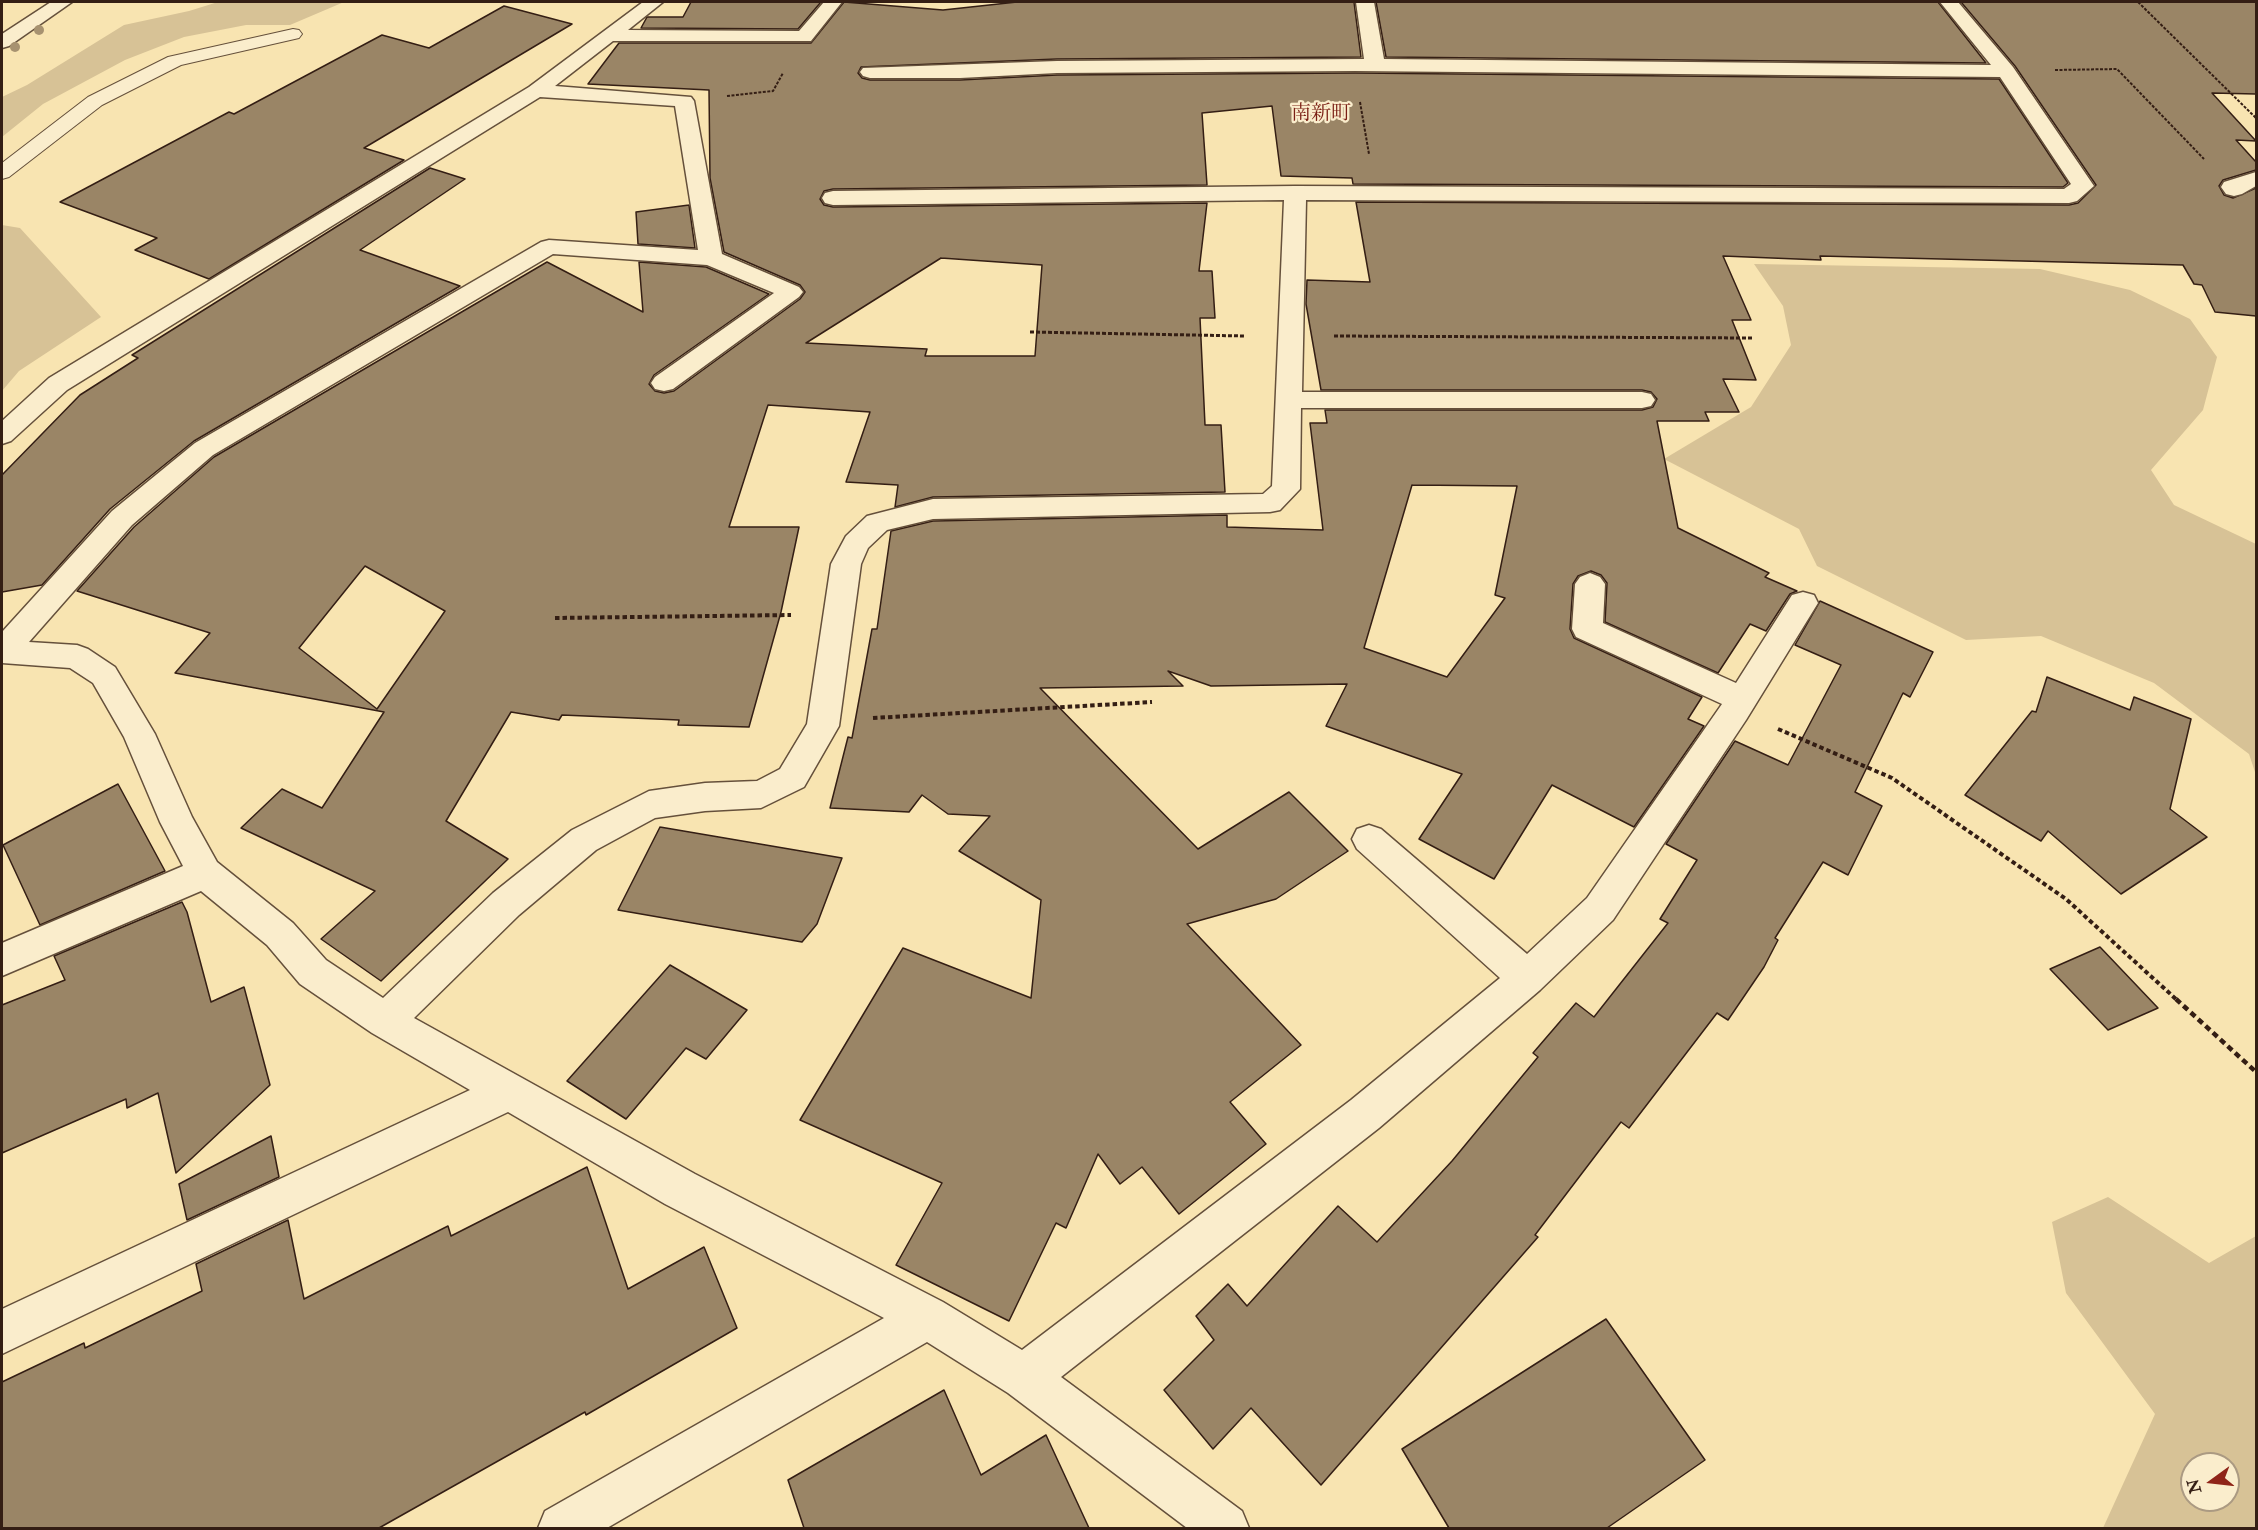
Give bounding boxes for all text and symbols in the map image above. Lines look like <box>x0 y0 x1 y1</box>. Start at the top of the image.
district label: 南新町 <box>1291 103 1351 127</box>
north arrow <box>2180 1452 2240 1512</box>
text: N <box>2183 1477 2206 1496</box>

